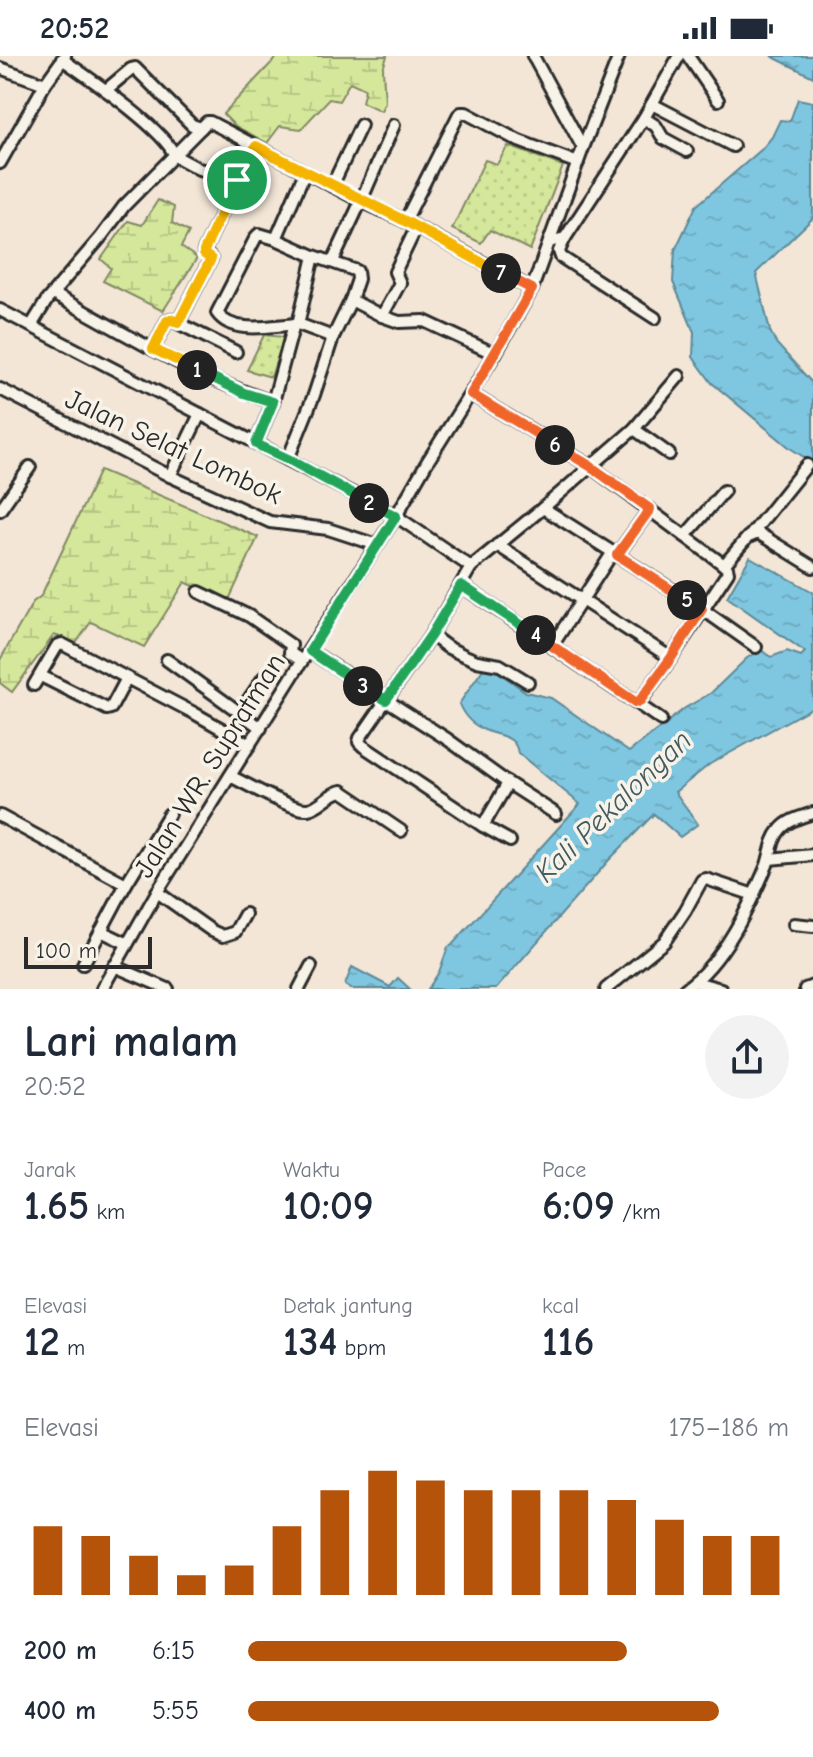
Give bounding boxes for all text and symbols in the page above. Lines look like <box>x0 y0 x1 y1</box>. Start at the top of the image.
text: 20:52 <box>40 11 109 46</box>
pin <box>203 146 271 214</box>
icon: arrive <box>215 158 259 202</box>
pin: 7 <box>481 253 521 293</box>
text: 7 <box>496 260 506 286</box>
pin: 1 <box>177 350 217 390</box>
text: 1 <box>193 357 201 383</box>
street label: Jalan Selat Lombok <box>60 383 287 511</box>
pin: 6 <box>535 425 575 465</box>
text: 6 <box>549 432 561 458</box>
pin: 2 <box>349 483 389 523</box>
text: 2 <box>364 490 374 516</box>
pin: 5 <box>667 580 707 620</box>
text: 5 <box>681 587 693 613</box>
pin: 4 <box>516 615 556 655</box>
text: 4 <box>531 622 541 648</box>
street label: Jalan WR. Supratman <box>128 648 292 883</box>
pin: 3 <box>343 666 383 706</box>
text: 3 <box>358 673 368 699</box>
water label: Kali Pekalongan <box>528 723 699 890</box>
scale bar <box>24 933 152 969</box>
text: 100 m <box>36 938 97 964</box>
button: share <box>705 1015 789 1099</box>
text: Lari malam <box>24 1016 238 1067</box>
text: 20:52 <box>24 1072 86 1102</box>
text: Jarak <box>24 1157 76 1183</box>
text: Waktu <box>283 1157 340 1183</box>
text: Pace <box>542 1157 586 1183</box>
text: 1.65 <box>24 1183 89 1229</box>
text: 10:09 <box>283 1183 374 1229</box>
text: 6:09 <box>542 1183 615 1229</box>
text: km <box>89 1199 125 1225</box>
text: /km <box>615 1199 661 1225</box>
text: Elevasi <box>24 1293 87 1319</box>
text: Detak jantung <box>283 1293 413 1319</box>
text: kcal <box>542 1293 579 1319</box>
text: 12 <box>24 1319 60 1365</box>
text: 134 <box>283 1319 337 1365</box>
text: 116 <box>542 1319 594 1365</box>
text: m <box>60 1335 85 1361</box>
text: bpm <box>337 1335 386 1361</box>
text: Elevasi <box>24 1413 99 1443</box>
text: 175–186 m <box>669 1413 789 1443</box>
text: 200 m <box>24 1636 97 1666</box>
text: 6:15 <box>152 1636 195 1666</box>
text: 400 m <box>24 1696 96 1726</box>
text: 5:55 <box>152 1696 199 1726</box>

